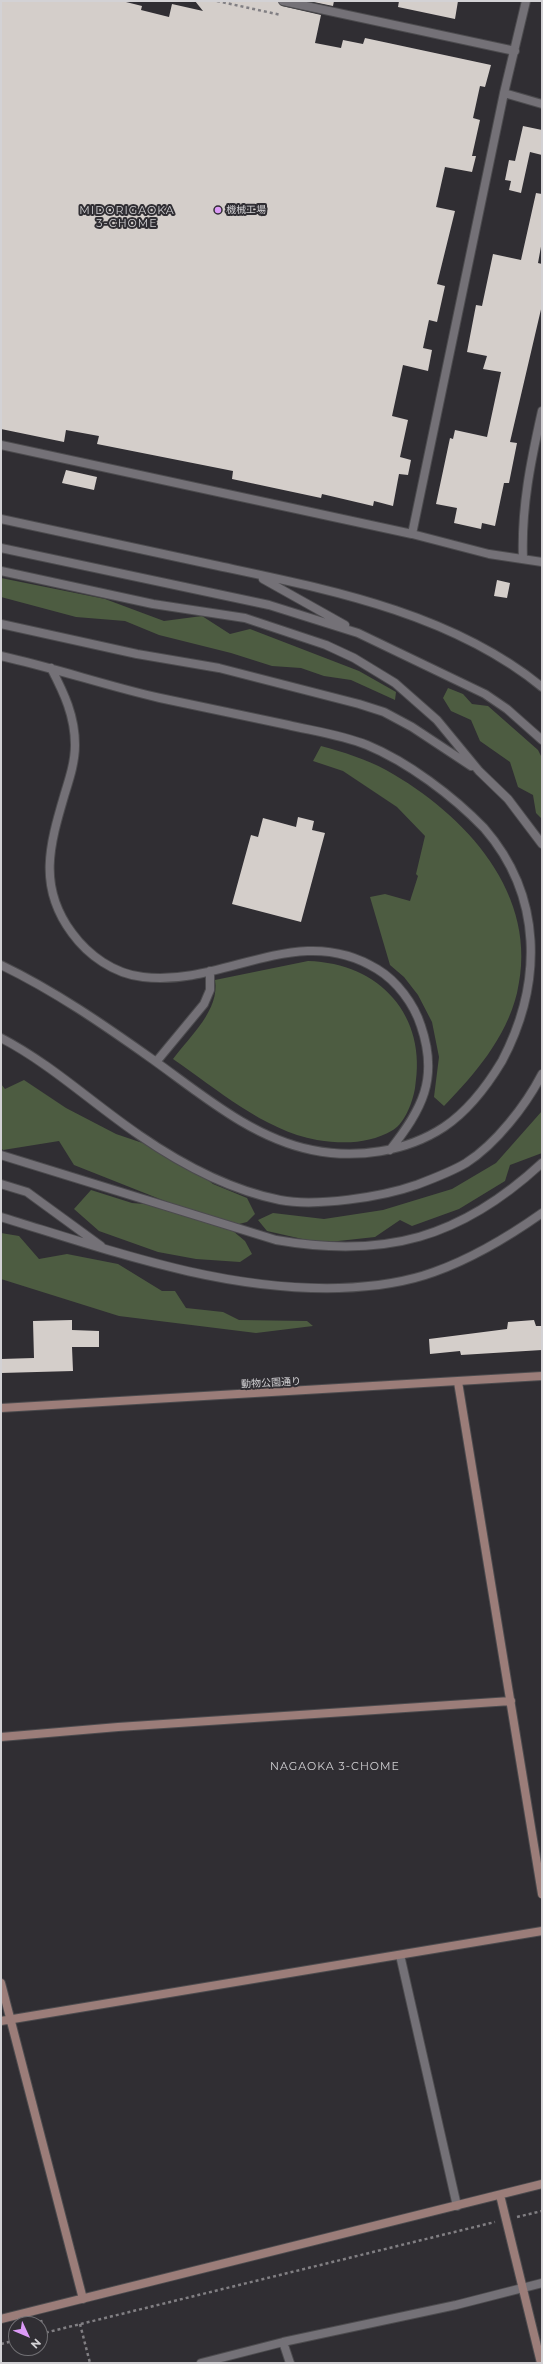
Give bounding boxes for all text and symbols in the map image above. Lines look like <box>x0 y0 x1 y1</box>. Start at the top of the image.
district label: MIDORIGAOKA 3-CHOME <box>79 204 175 230</box>
place label: 機械工場 <box>226 204 266 216</box>
marker: 機械工場 <box>213 205 223 215</box>
street label: 動物公園通り <box>241 1375 301 1391</box>
district label: NAGAOKA 3-CHOME <box>270 1760 400 1774</box>
north arrow <box>8 2316 48 2356</box>
text: N <box>28 2336 44 2352</box>

